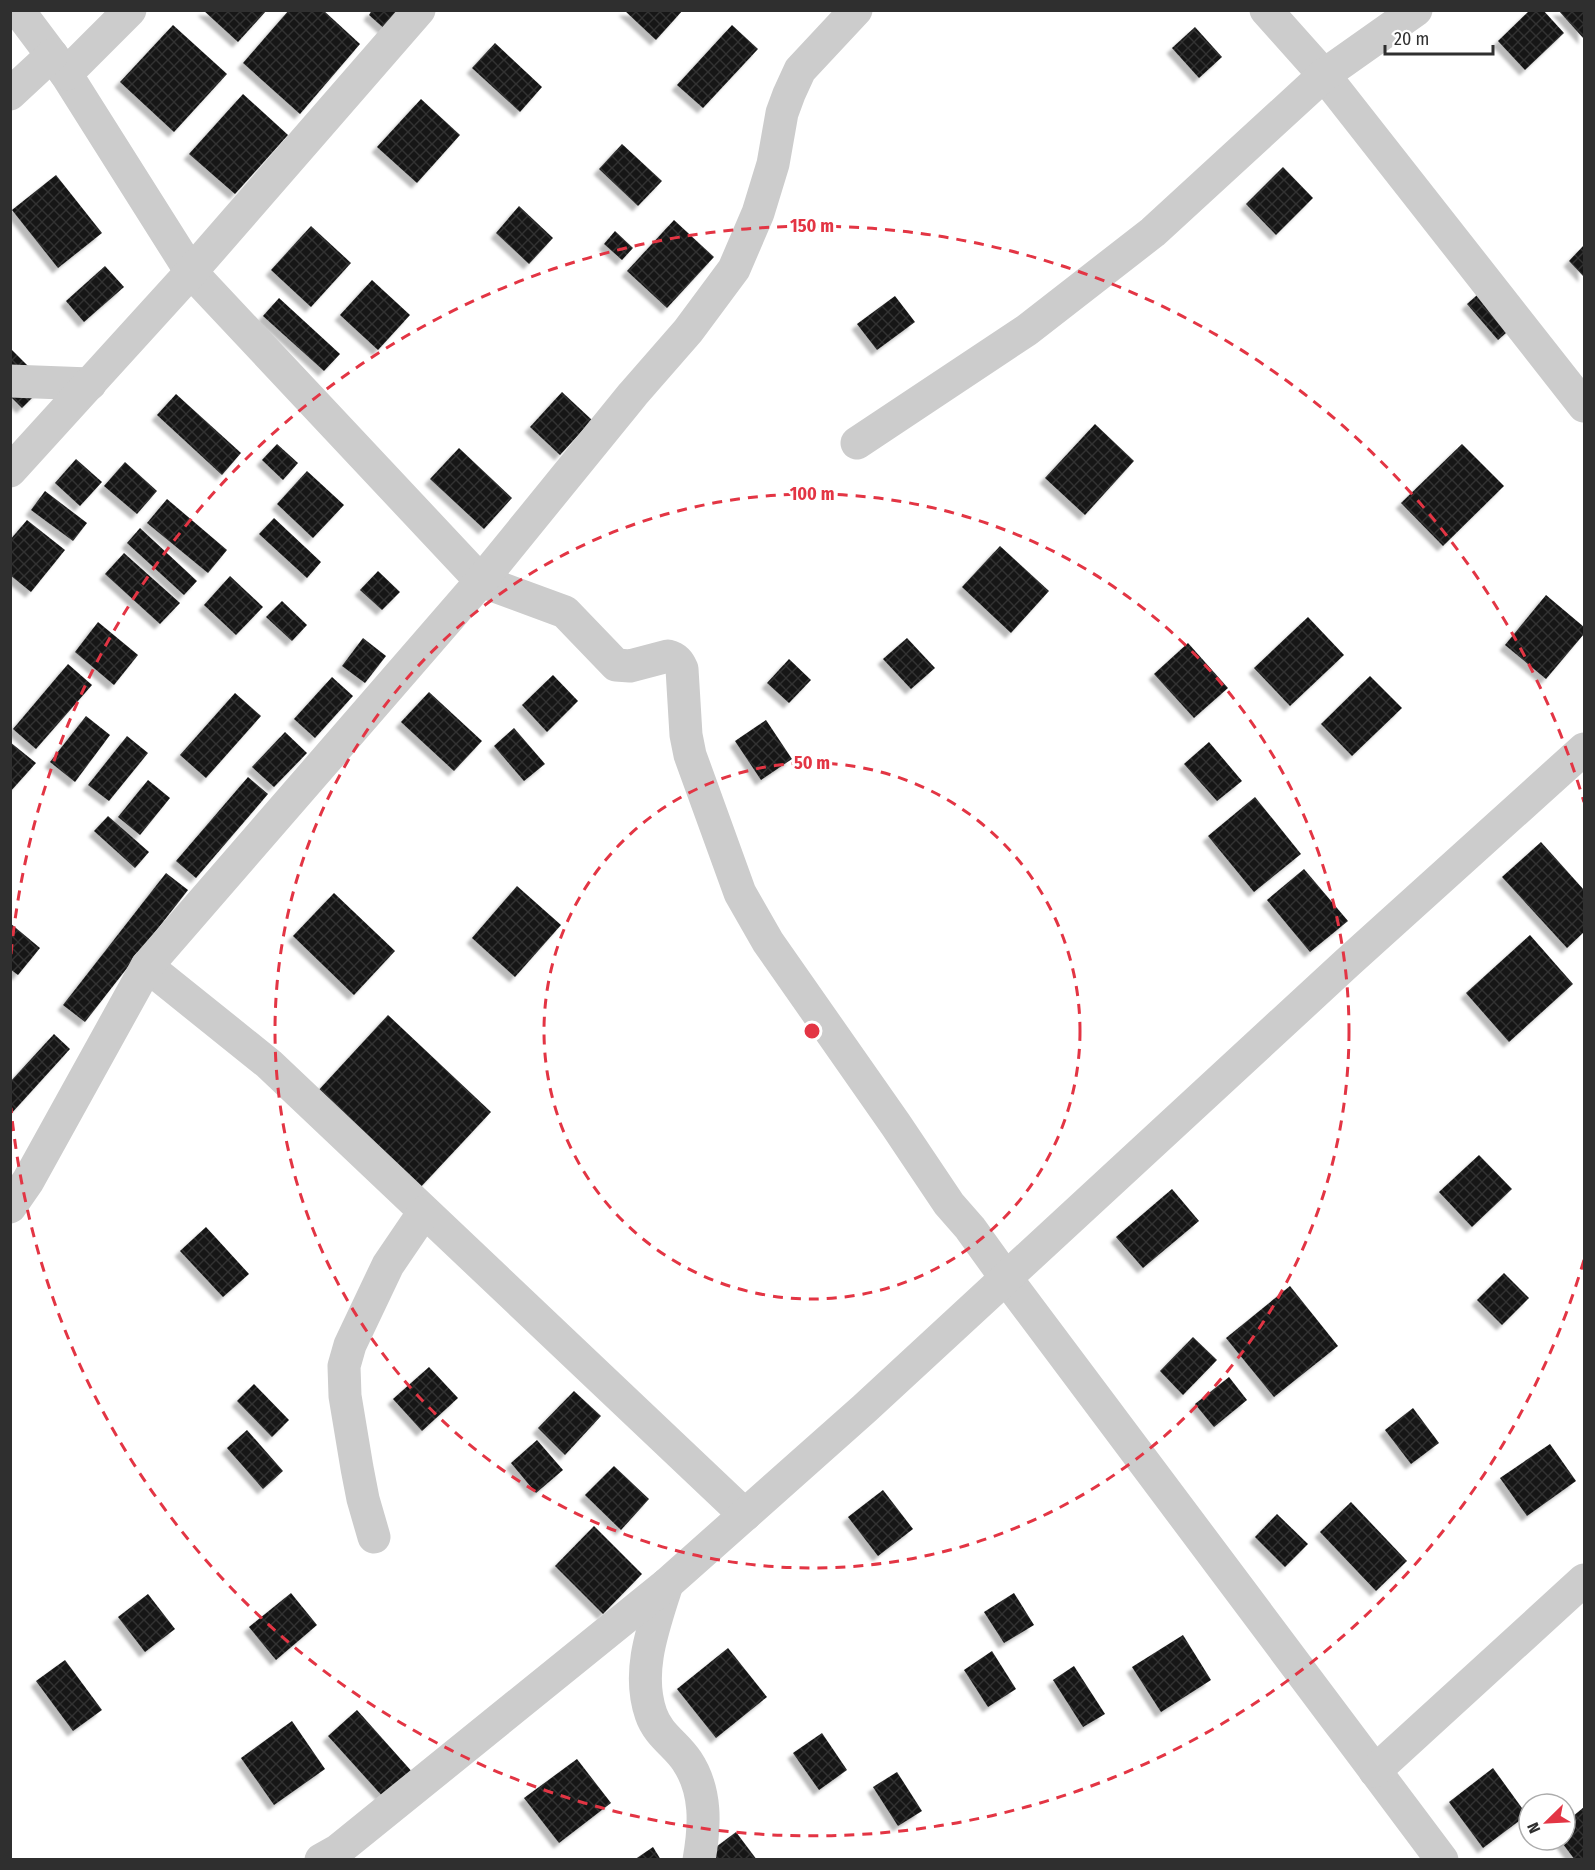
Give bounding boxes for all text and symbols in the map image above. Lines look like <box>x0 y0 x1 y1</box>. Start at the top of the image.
scale bar <box>1385 18 1493 56</box>
text: 20 m <box>1394 28 1429 50</box>
text: 150 m <box>790 215 834 237</box>
text: 100 m <box>790 483 834 505</box>
text: 50 m <box>794 752 830 774</box>
centre of rings <box>802 1021 822 1041</box>
north arrow <box>1517 1792 1577 1852</box>
text: N <box>1523 1820 1544 1836</box>

